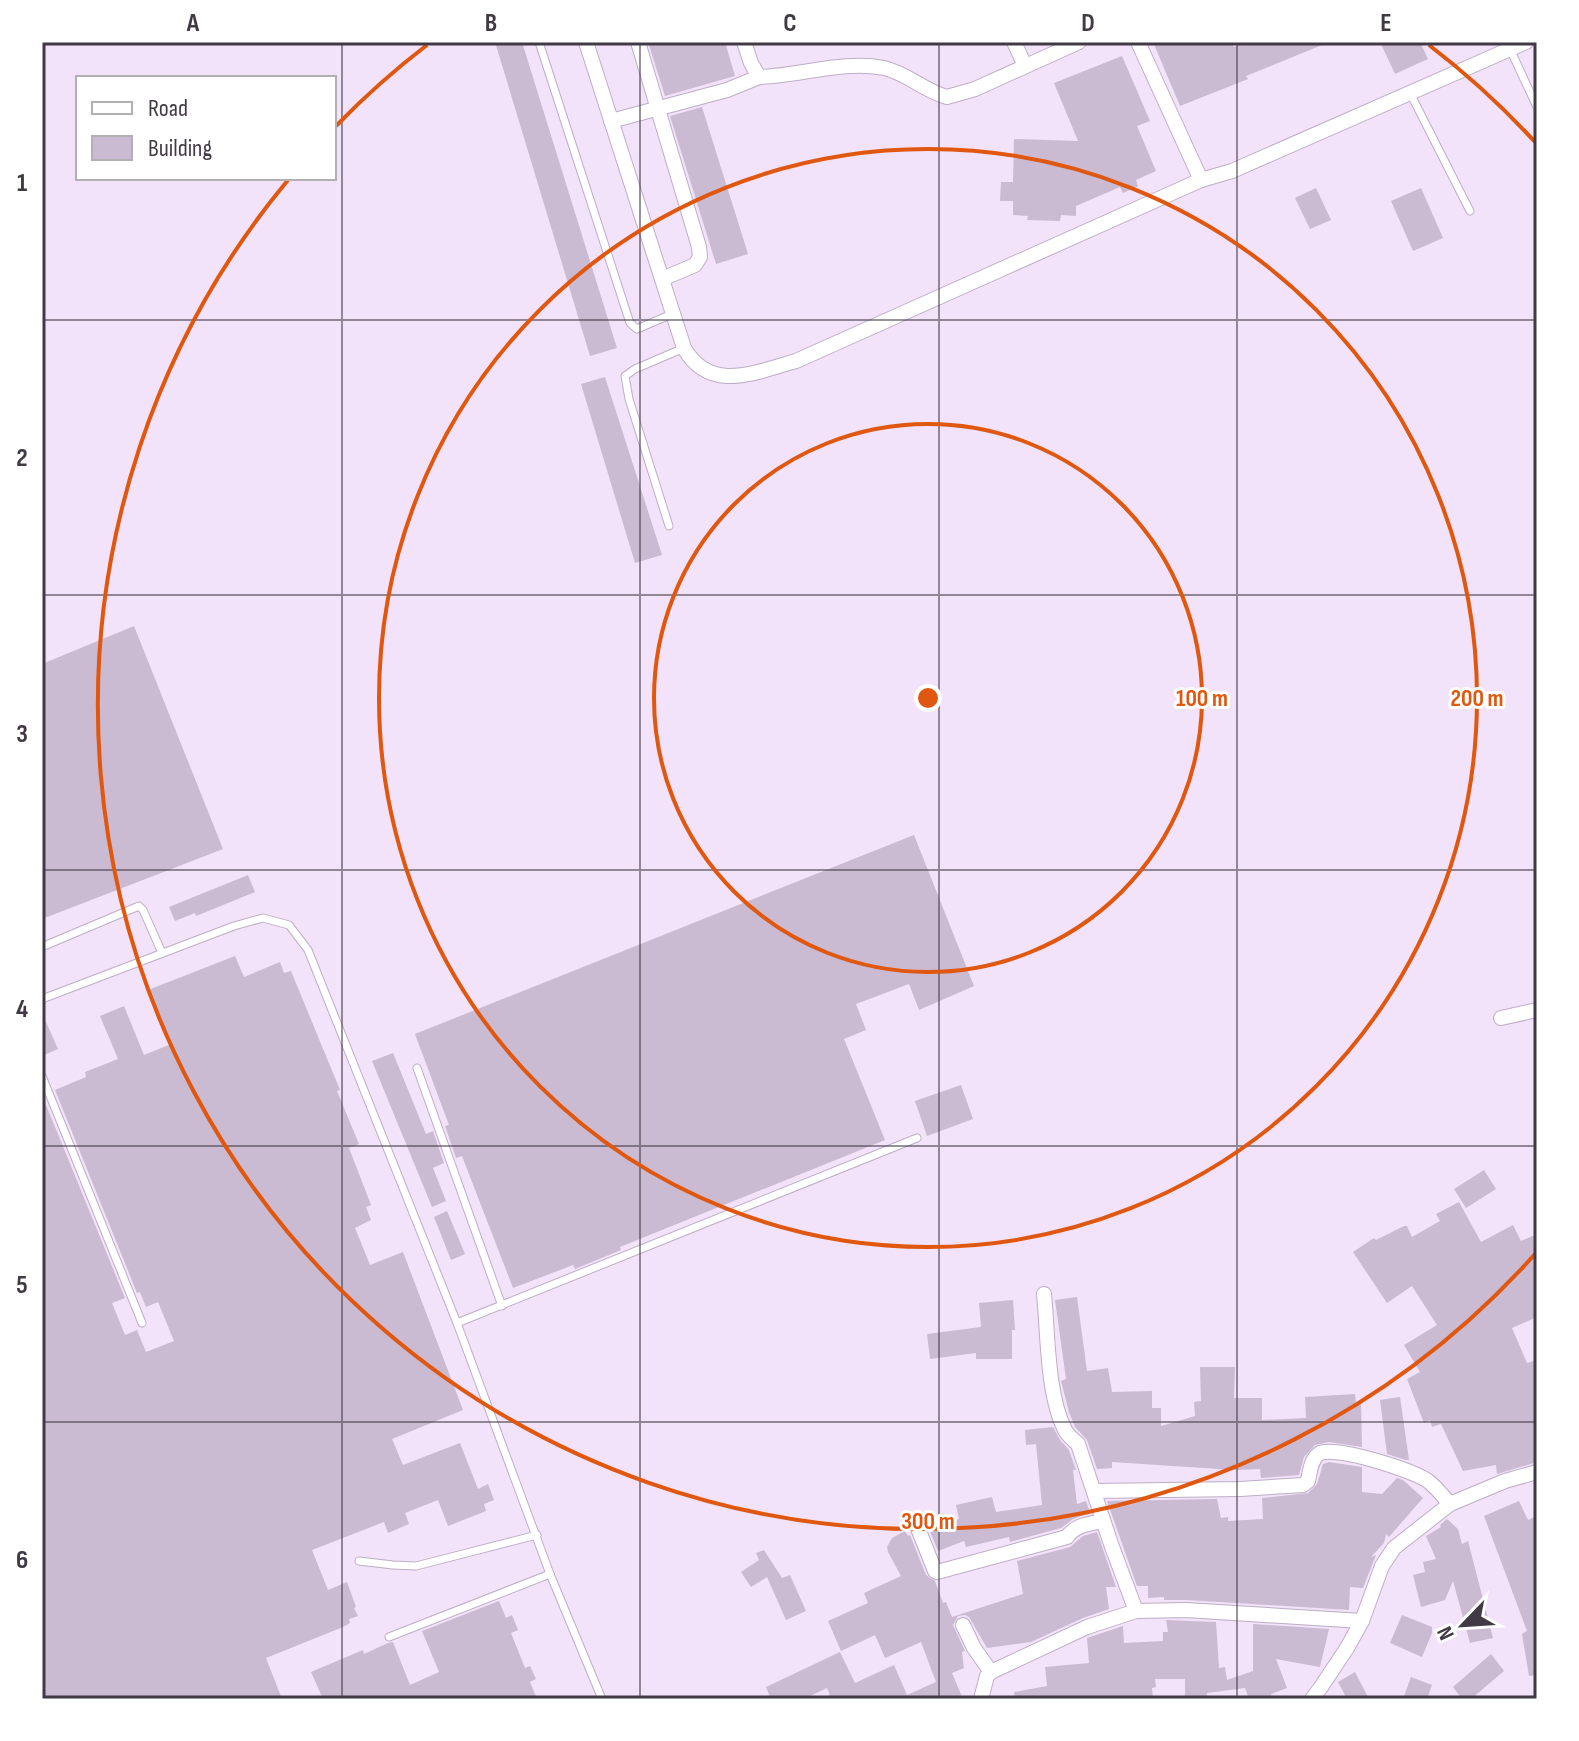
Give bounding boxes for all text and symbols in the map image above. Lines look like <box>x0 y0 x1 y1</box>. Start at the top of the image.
text: A <box>186 8 200 39</box>
text: B <box>485 8 497 39</box>
text: C <box>783 8 797 39</box>
text: D <box>1081 8 1095 39</box>
text: E <box>1380 8 1392 39</box>
legend <box>76 76 336 180</box>
text: Road <box>148 94 188 123</box>
text: Building <box>148 134 212 163</box>
text: 1 <box>17 168 27 199</box>
text: 2 <box>16 443 28 474</box>
centre of rings <box>914 684 942 712</box>
text: 100 m <box>1176 684 1228 713</box>
text: 200 m <box>1450 684 1504 713</box>
text: 3 <box>16 719 28 750</box>
text: 4 <box>16 994 28 1025</box>
text: 5 <box>16 1270 28 1301</box>
text: 300 m <box>901 1507 955 1536</box>
text: 6 <box>16 1545 28 1576</box>
north arrow <box>1423 1585 1503 1665</box>
text: N <box>1432 1622 1461 1644</box>

